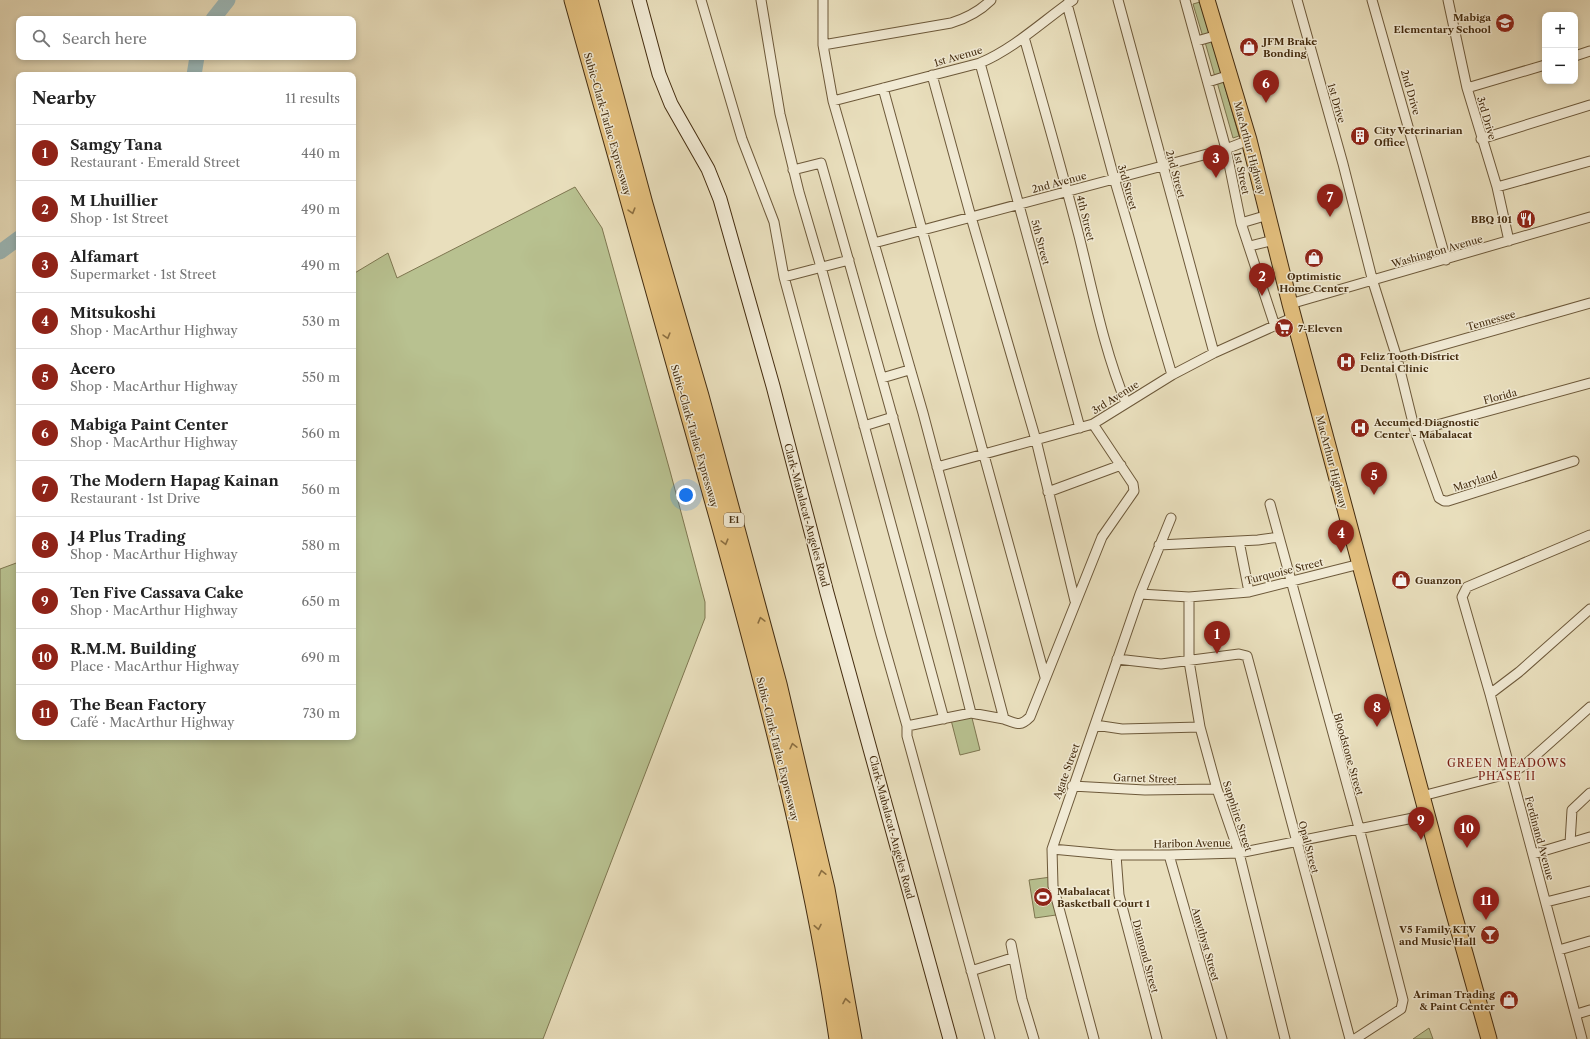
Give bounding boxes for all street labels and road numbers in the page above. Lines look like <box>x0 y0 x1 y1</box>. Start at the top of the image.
street label: 1st Avenue <box>932 43 984 70</box>
street label: Subic-Clark-Tarlac Expressway <box>581 51 634 198</box>
street label: 2nd Drive <box>1398 68 1423 117</box>
street label: 1st Drive <box>1325 82 1348 125</box>
street label: 3rd Drive <box>1474 95 1499 142</box>
street label: MacArthur Highway <box>1231 100 1268 197</box>
street label: 2nd Street <box>1163 149 1188 200</box>
street label: 1st Street <box>1231 151 1252 196</box>
street label: 3rd Street <box>1115 163 1140 212</box>
street label: 2nd Avenue <box>1030 169 1088 196</box>
street label: 4th Street <box>1074 194 1098 243</box>
street label: 5th Street <box>1028 218 1053 267</box>
street label: Washington Avenue <box>1389 232 1485 271</box>
street label: Tennessee <box>1465 307 1517 334</box>
street label: Subic-Clark-Tarlac Expressway <box>668 363 721 510</box>
street label: 3rd Avenue <box>1089 378 1142 417</box>
street label: Florida <box>1482 386 1519 407</box>
street label: MacArthur Highway <box>1313 414 1350 511</box>
street label: Clark-Mabalacat-Angeles Road <box>781 442 832 588</box>
street label: Maryland <box>1451 468 1499 495</box>
road number: E1 <box>724 513 744 527</box>
street label: Turquoise Street <box>1244 555 1325 587</box>
street label: Subic-Clark-Tarlac Expressway <box>753 676 802 823</box>
street label: Bloodstone Street <box>1331 711 1367 797</box>
street label: Agate Street <box>1050 741 1083 802</box>
street label: Clark-Mabalacat-Angeles Road <box>866 754 917 900</box>
street label: Garnet Street <box>1113 771 1178 786</box>
street label: Sapphire Street <box>1220 779 1255 854</box>
street label: Ferdinand Avenue <box>1522 795 1557 882</box>
street label: Opal Street <box>1295 819 1322 875</box>
street label: Haribon Avenue <box>1153 836 1231 851</box>
street label: Amythyst Street <box>1189 905 1222 983</box>
street label: Diamond Street <box>1130 918 1162 995</box>

